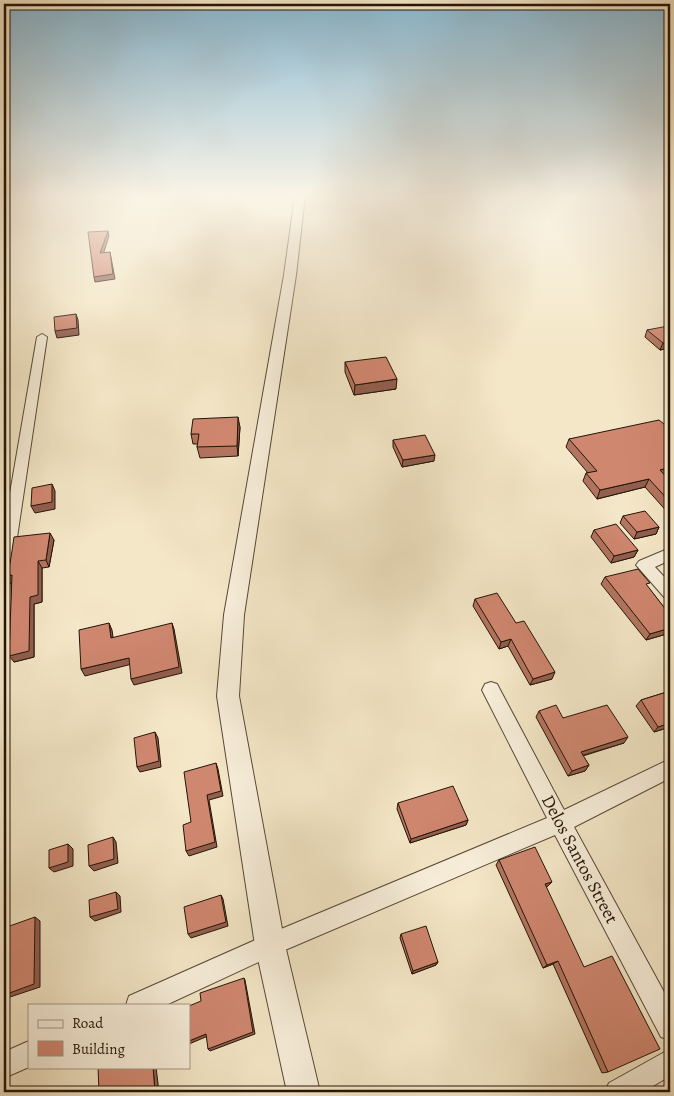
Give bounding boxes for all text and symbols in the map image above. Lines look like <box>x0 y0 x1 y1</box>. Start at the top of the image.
street label: Delos Santos Street <box>536 791 624 927</box>
legend <box>28 1004 190 1068</box>
text: Road <box>72 1013 104 1033</box>
text: Building <box>72 1039 125 1059</box>

